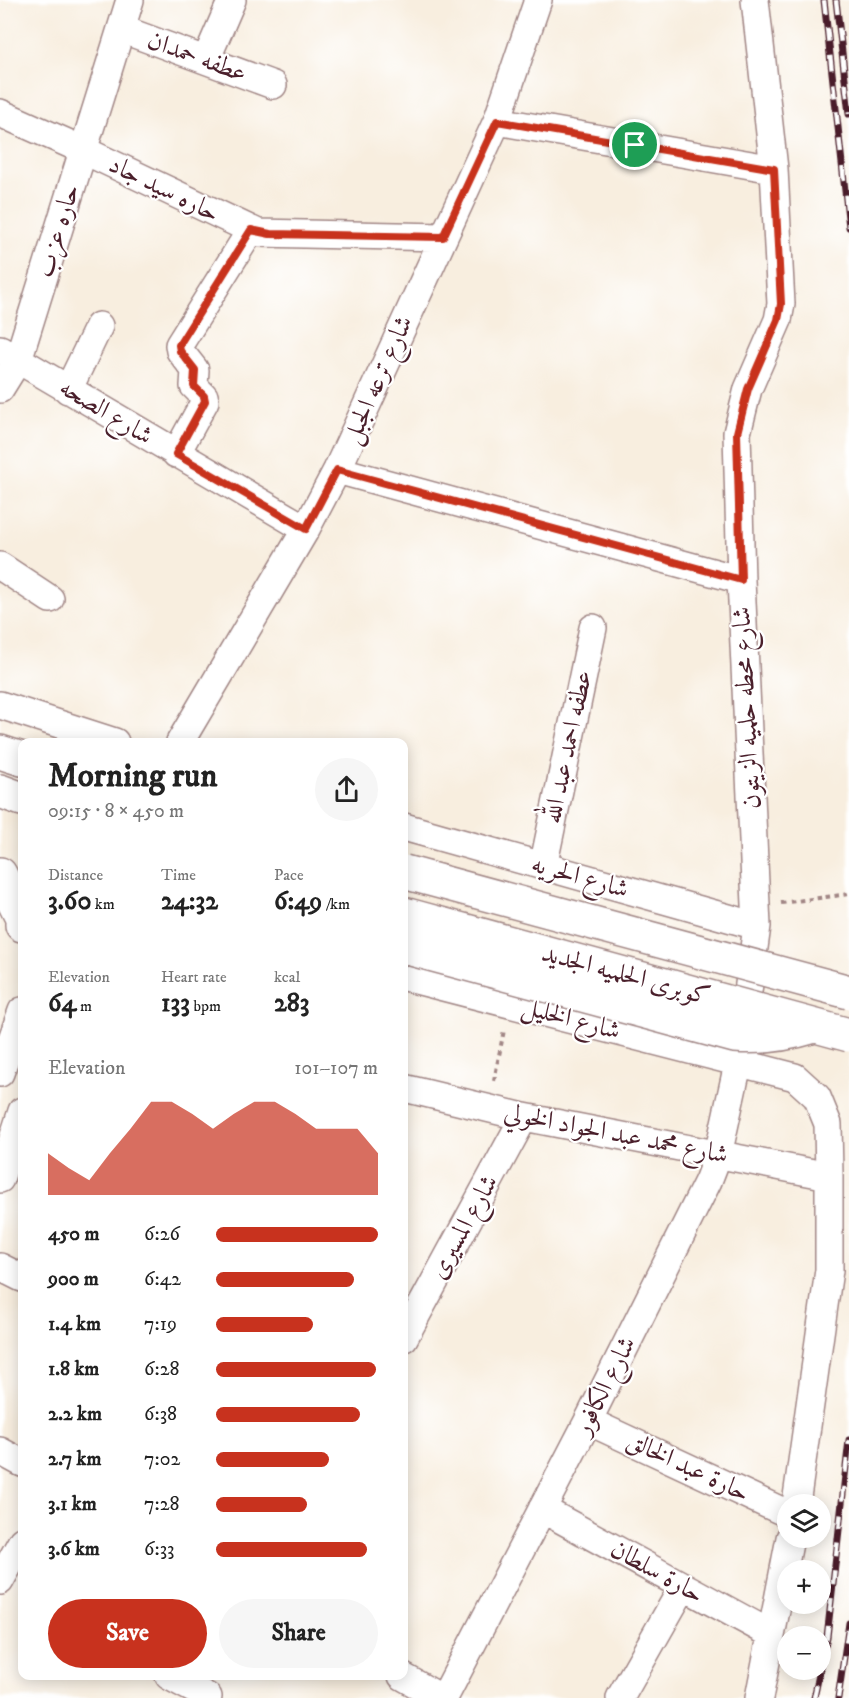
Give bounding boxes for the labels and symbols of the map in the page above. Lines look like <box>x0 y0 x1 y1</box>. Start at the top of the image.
street label: عطفه حمدان <box>143 24 251 90</box>
pin <box>609 119 660 170</box>
street label: حاره سيد جاد <box>103 148 225 230</box>
street label: حاره عزب <box>28 180 88 282</box>
street label: شارع ترعه الجبل <box>335 311 425 451</box>
street label: شارع الصحه <box>51 371 159 456</box>
street label: شارع محطه حلميه الزيتون <box>725 606 773 810</box>
street label: عطفه احمد عبد الله <box>531 666 600 827</box>
street label: شارع الحريه <box>526 847 632 910</box>
street label: كوبرى الحلميه الجديد <box>538 937 714 1013</box>
street label: شارع الخليل <box>517 990 624 1052</box>
street label: شارع محمد عبد الجواد الخولي <box>500 1096 731 1176</box>
street label: شارع المسيرى <box>422 1169 510 1287</box>
street label: شارع الكافور <box>565 1331 647 1445</box>
street label: حارة عبد الخالق <box>621 1424 755 1510</box>
street label: حارة سلطان <box>604 1533 710 1611</box>

